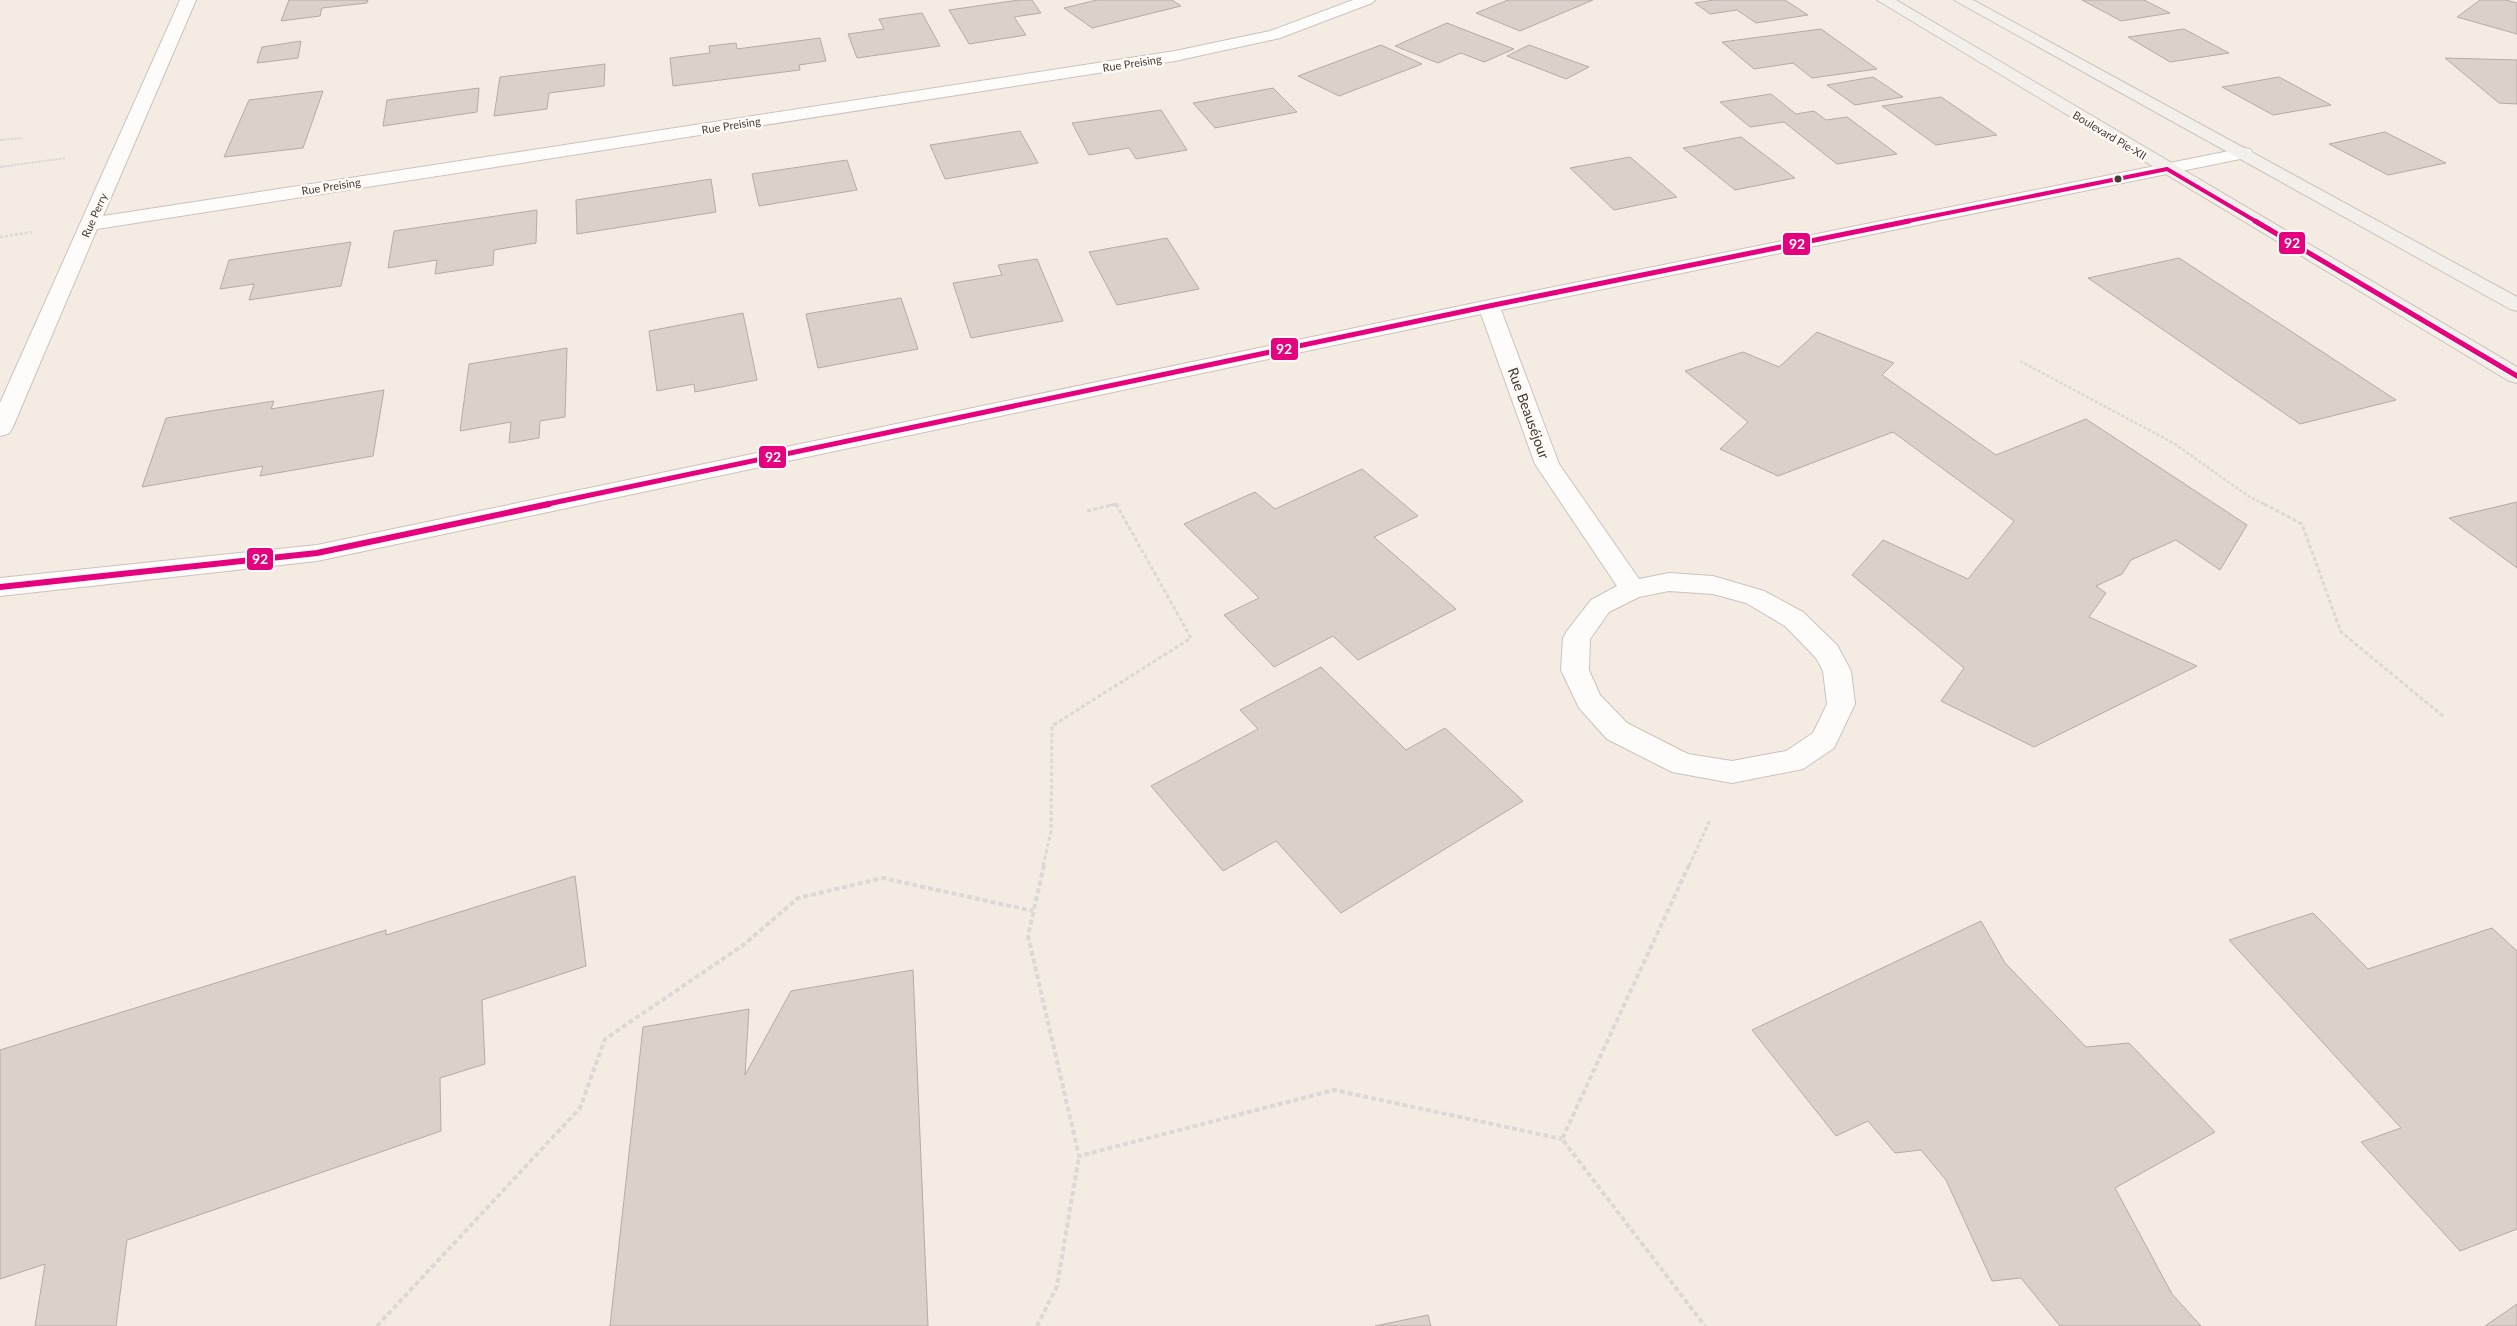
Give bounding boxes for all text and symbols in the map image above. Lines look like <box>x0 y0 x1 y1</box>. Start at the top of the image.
street label: Rue Preising <box>1102 52 1163 74</box>
street label: Boulevard Pie-XII <box>2071 108 2149 162</box>
street label: Rue Preising <box>701 114 762 136</box>
unlabelled marker <box>2113 174 2123 184</box>
street label: Rue Preising <box>301 175 362 197</box>
street label: Rue Perry <box>78 190 110 239</box>
line badge: 92 <box>2278 231 2306 255</box>
line badge: 92 <box>1782 232 1811 256</box>
text: 92 <box>2284 234 2300 251</box>
text: 92 <box>1789 235 1805 252</box>
line badge: 92 <box>1270 337 1299 361</box>
text: 92 <box>1276 340 1292 357</box>
street label: Rue Beauséjour <box>1505 365 1553 461</box>
line badge: 92 <box>758 445 787 469</box>
text: 92 <box>765 448 781 465</box>
line badge: 92 <box>246 547 274 571</box>
text: 92 <box>252 550 268 567</box>

